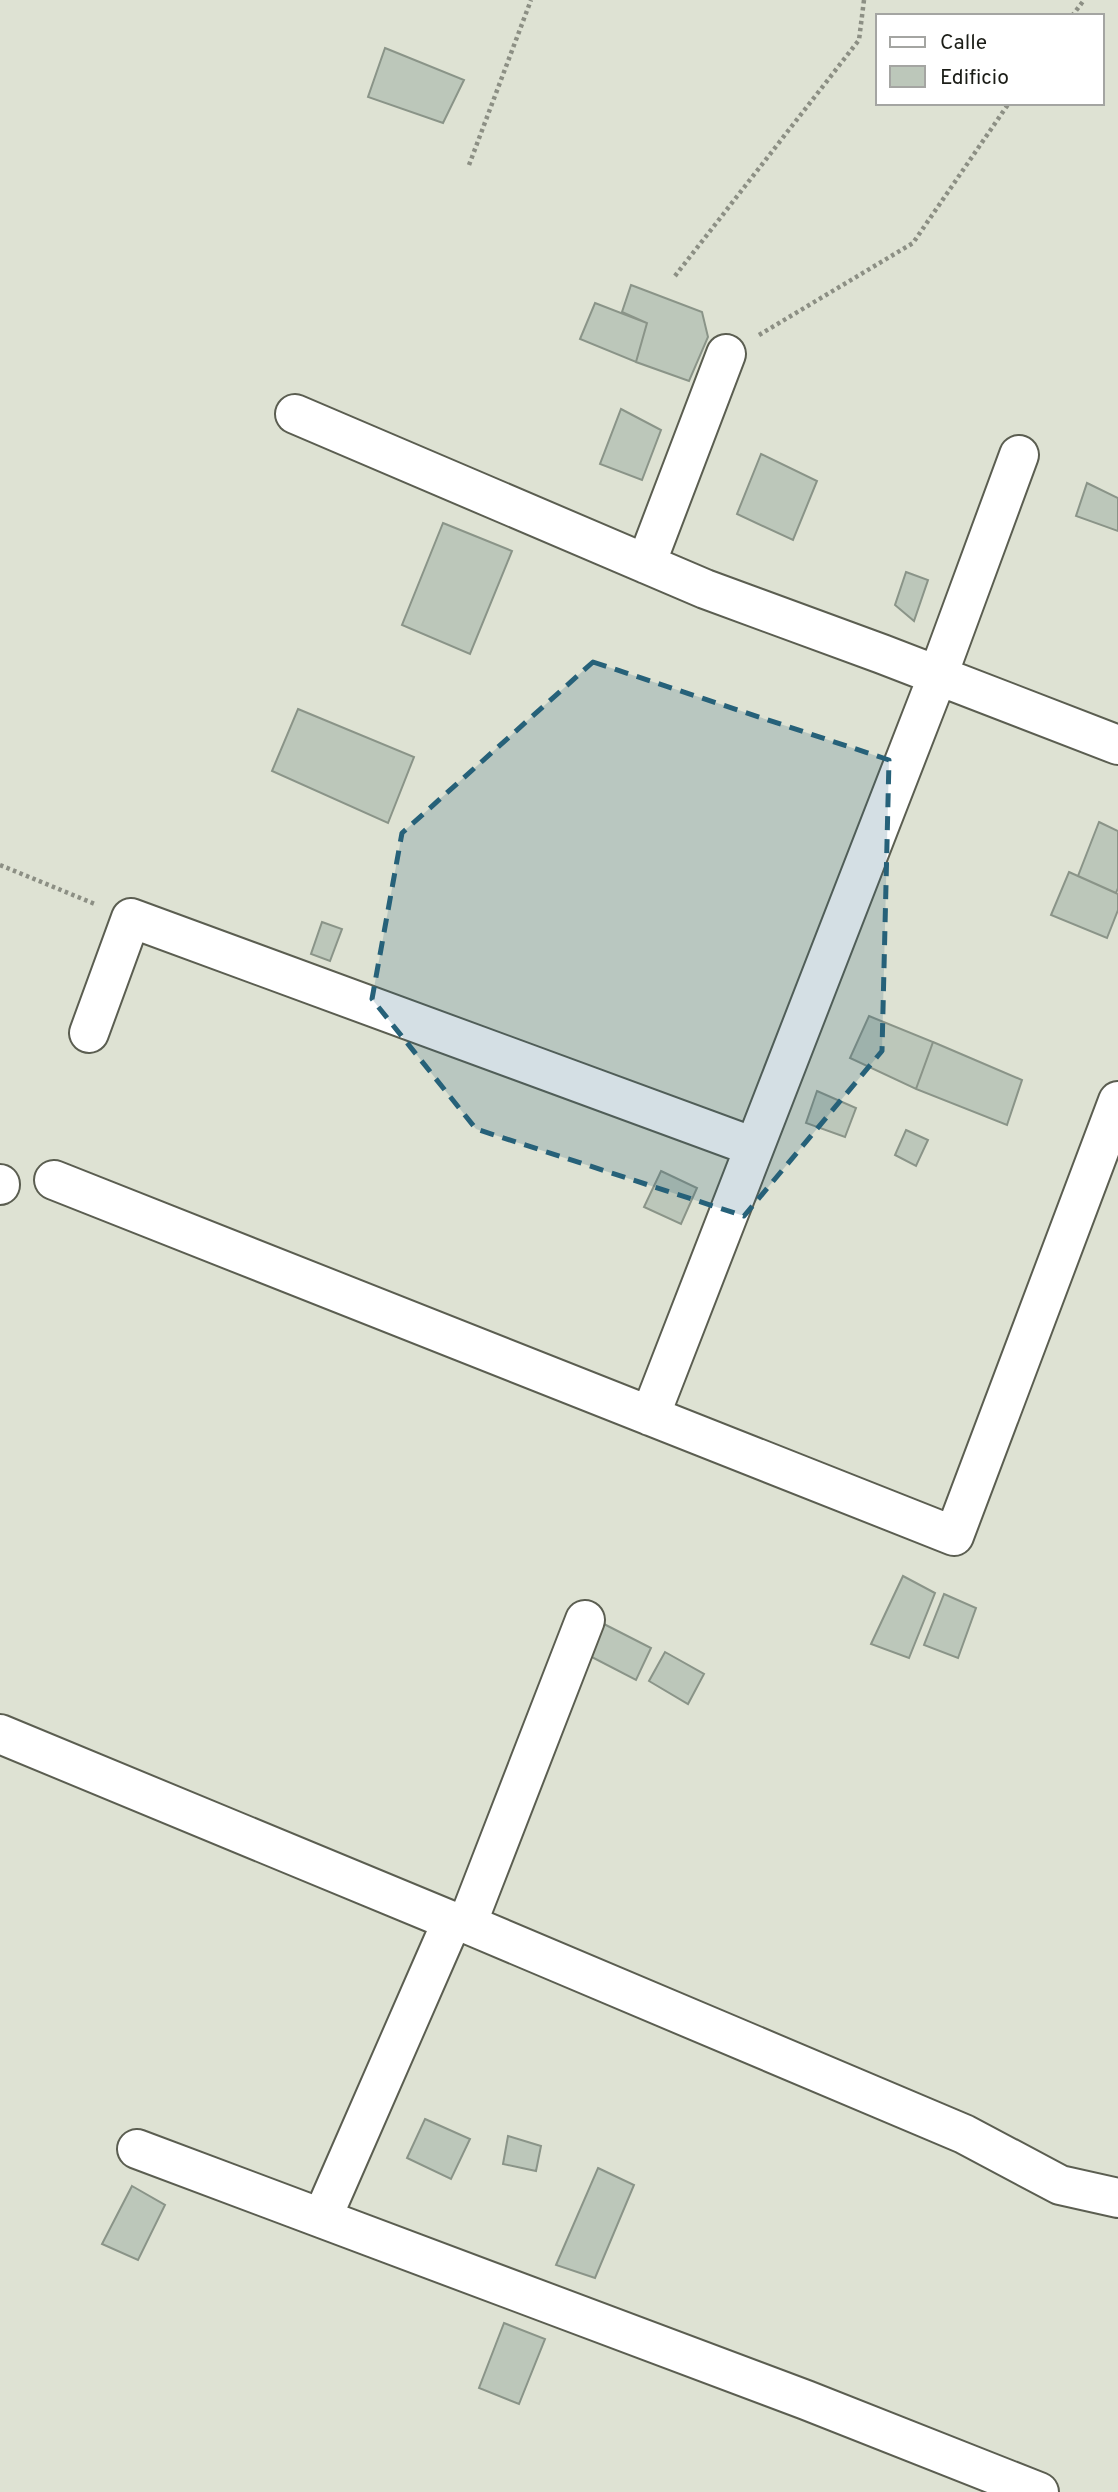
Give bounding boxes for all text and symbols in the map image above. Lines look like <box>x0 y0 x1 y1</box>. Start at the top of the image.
legend <box>876 14 1104 105</box>
text: Calle <box>940 30 987 57</box>
text: Edificio <box>940 65 1009 92</box>

